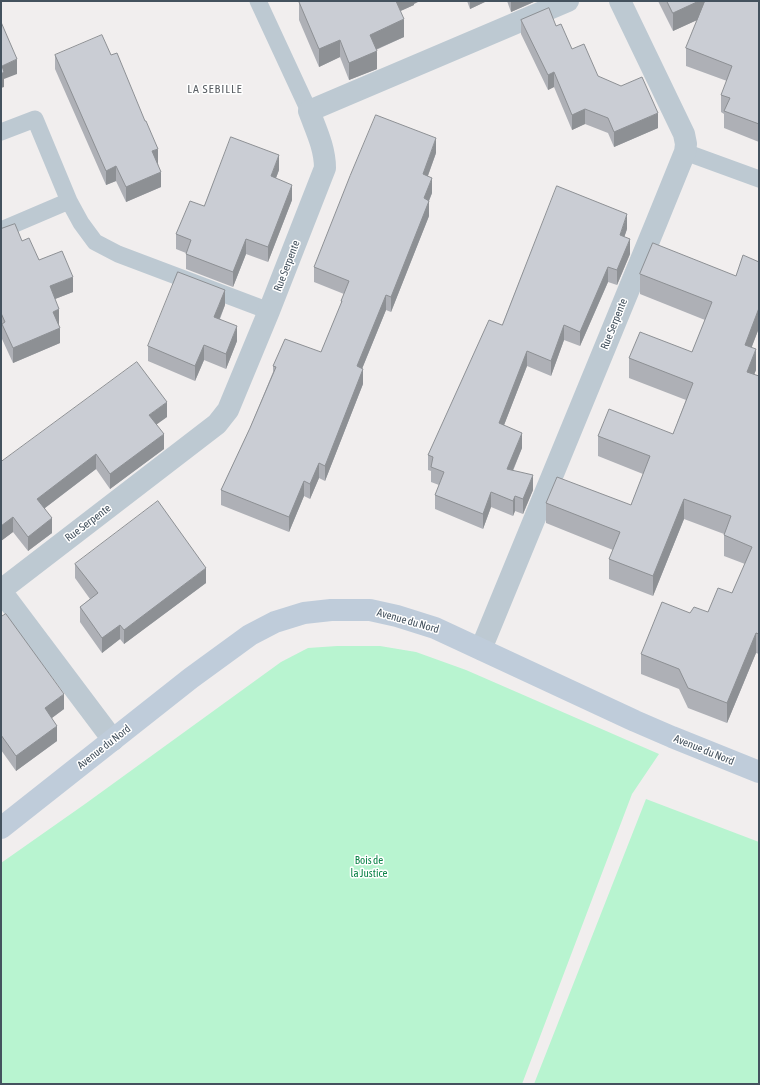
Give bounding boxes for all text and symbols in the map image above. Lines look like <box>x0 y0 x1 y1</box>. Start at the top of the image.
district label: LA SEBILLE <box>187 82 243 96</box>
street label: Rue Serpente <box>271 239 303 293</box>
street label: Rue Serpente <box>598 297 630 351</box>
street label: Rue Serpente <box>63 502 113 544</box>
street label: Avenue du Nord <box>375 606 441 636</box>
street label: Avenue du Nord <box>75 722 133 772</box>
street label: Avenue du Nord <box>672 732 736 768</box>
park label: Bois de la Justice <box>350 854 388 880</box>

